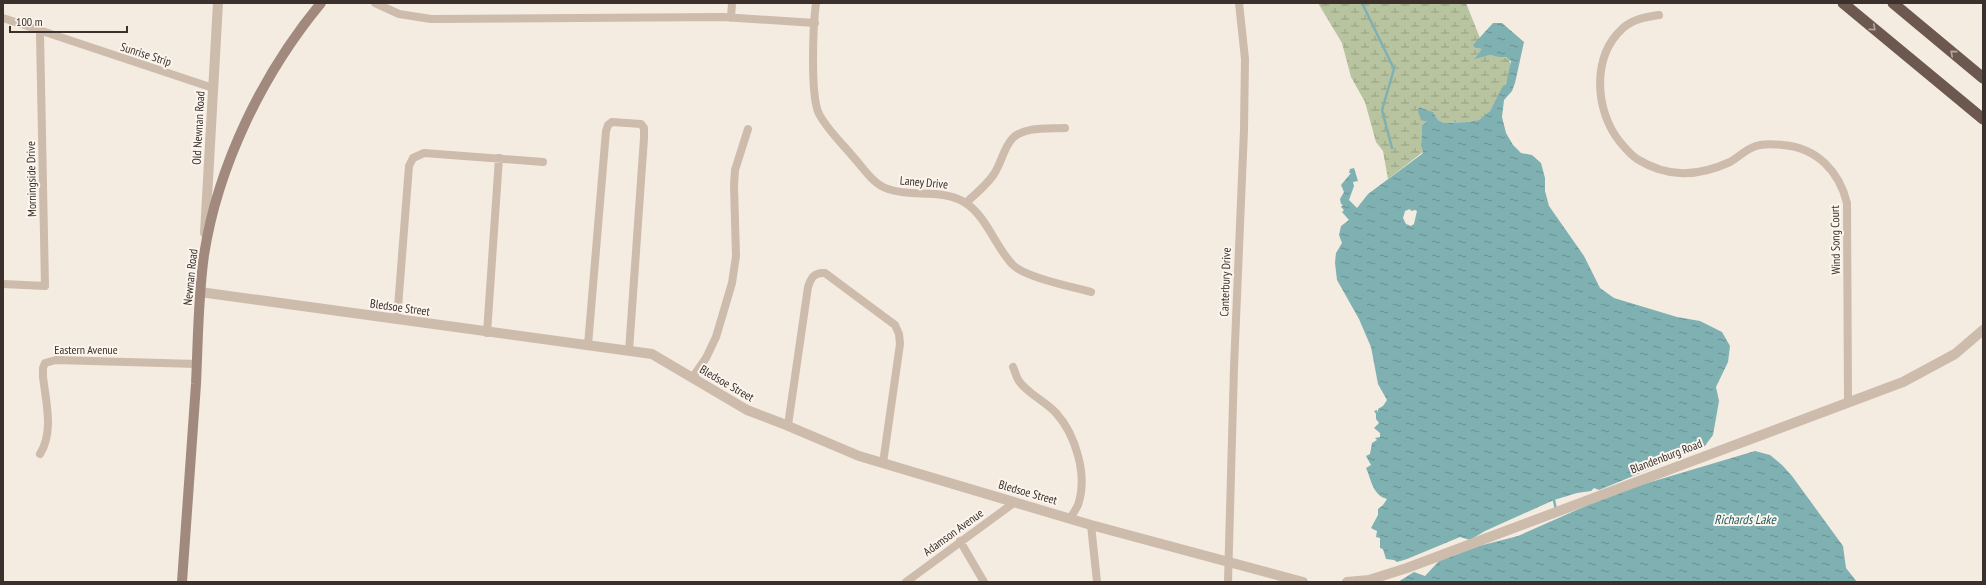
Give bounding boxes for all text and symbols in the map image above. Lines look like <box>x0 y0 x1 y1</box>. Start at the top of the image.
scale bar <box>10 8 127 34</box>
text: 100 m <box>16 14 43 29</box>
one-way arrow <box>1869 23 1876 30</box>
street label: Sunrise Strip <box>119 39 173 69</box>
one-way arrow <box>1951 51 1958 58</box>
street label: Old Newnan Road <box>189 91 207 165</box>
street label: Morningside Drive <box>23 141 39 217</box>
street label: Laney Drive <box>899 172 949 192</box>
street label: Wind Song Court <box>1827 204 1843 275</box>
street label: Canterbury Drive <box>1216 247 1234 317</box>
street label: Newnan Road <box>180 248 200 306</box>
street label: Bledsoe Street <box>369 295 432 319</box>
street label: Eastern Avenue <box>54 342 118 357</box>
street label: Bledsoe Street <box>697 361 757 405</box>
street label: Blandenburg Road <box>1628 435 1704 477</box>
street label: Bledsoe Street <box>997 476 1060 508</box>
street label: Adamson Avenue <box>920 505 986 559</box>
water label: Richards Lake <box>1714 511 1777 528</box>

